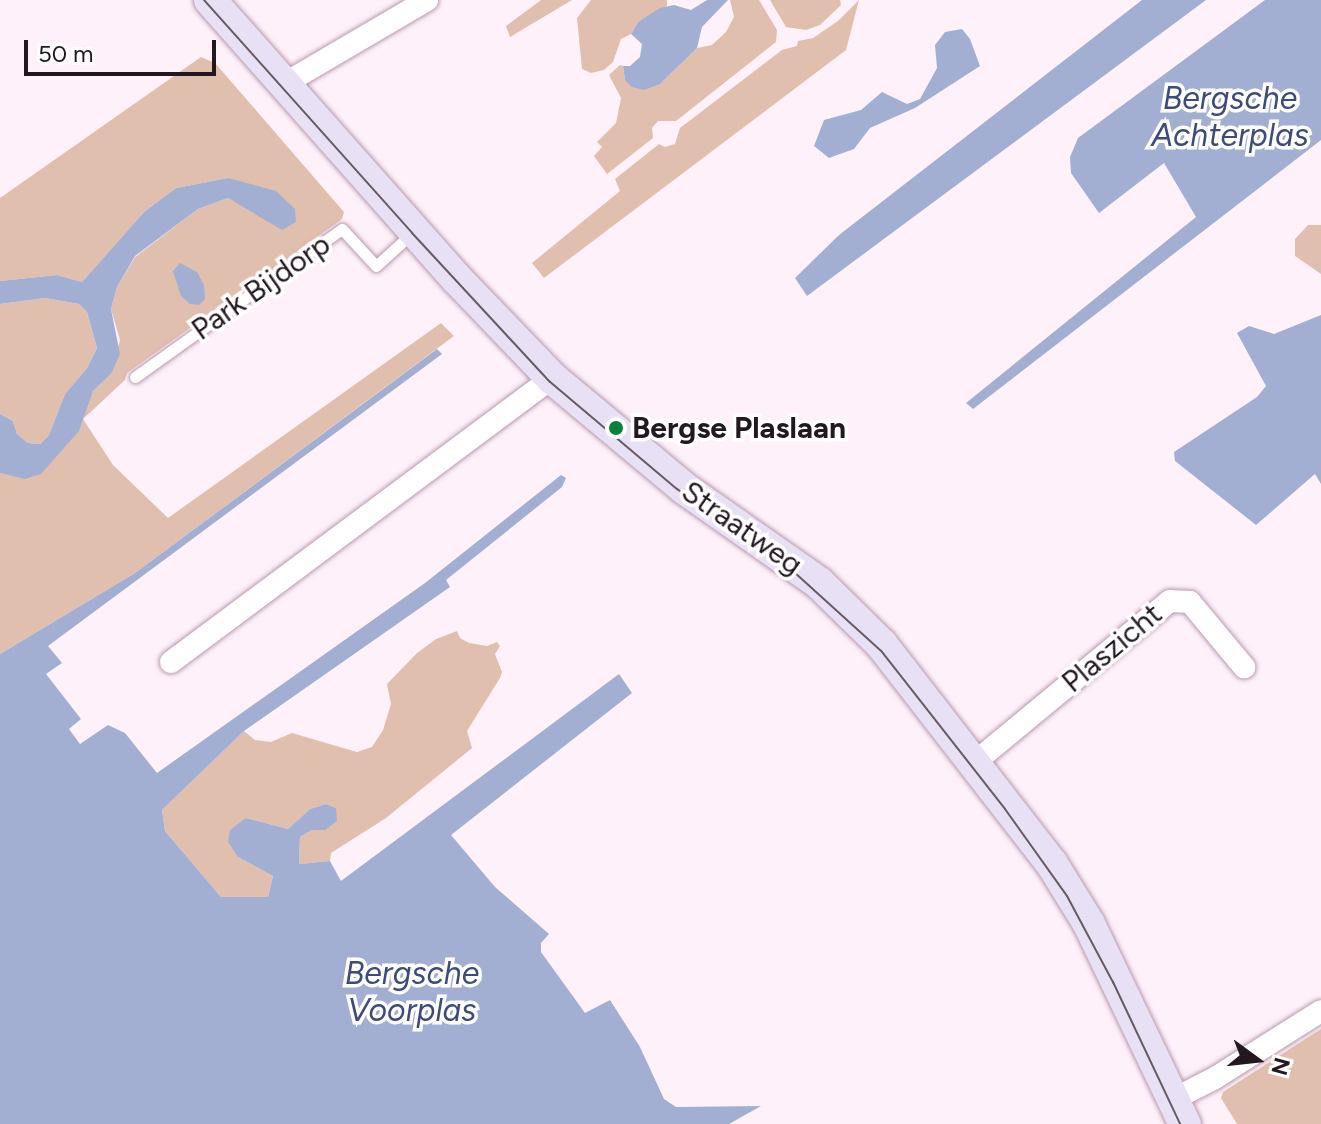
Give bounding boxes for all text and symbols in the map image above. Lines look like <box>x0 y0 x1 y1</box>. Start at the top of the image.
scale bar <box>28 24 220 74</box>
text: 50 m <box>38 39 94 68</box>
water label: Bergsche Achterplas <box>1151 80 1309 155</box>
street label: Park Bijdorp <box>185 226 337 348</box>
place label: Bergse Plaslaan <box>632 410 846 446</box>
marker: Bergse Plaslaan <box>607 419 625 437</box>
street label: Straatweg <box>675 473 809 583</box>
street label: Plaszicht <box>1055 596 1169 700</box>
water label: Bergsche Voorplas <box>345 955 479 1030</box>
north arrow <box>1217 1020 1297 1100</box>
text: N <box>1265 1055 1296 1078</box>

